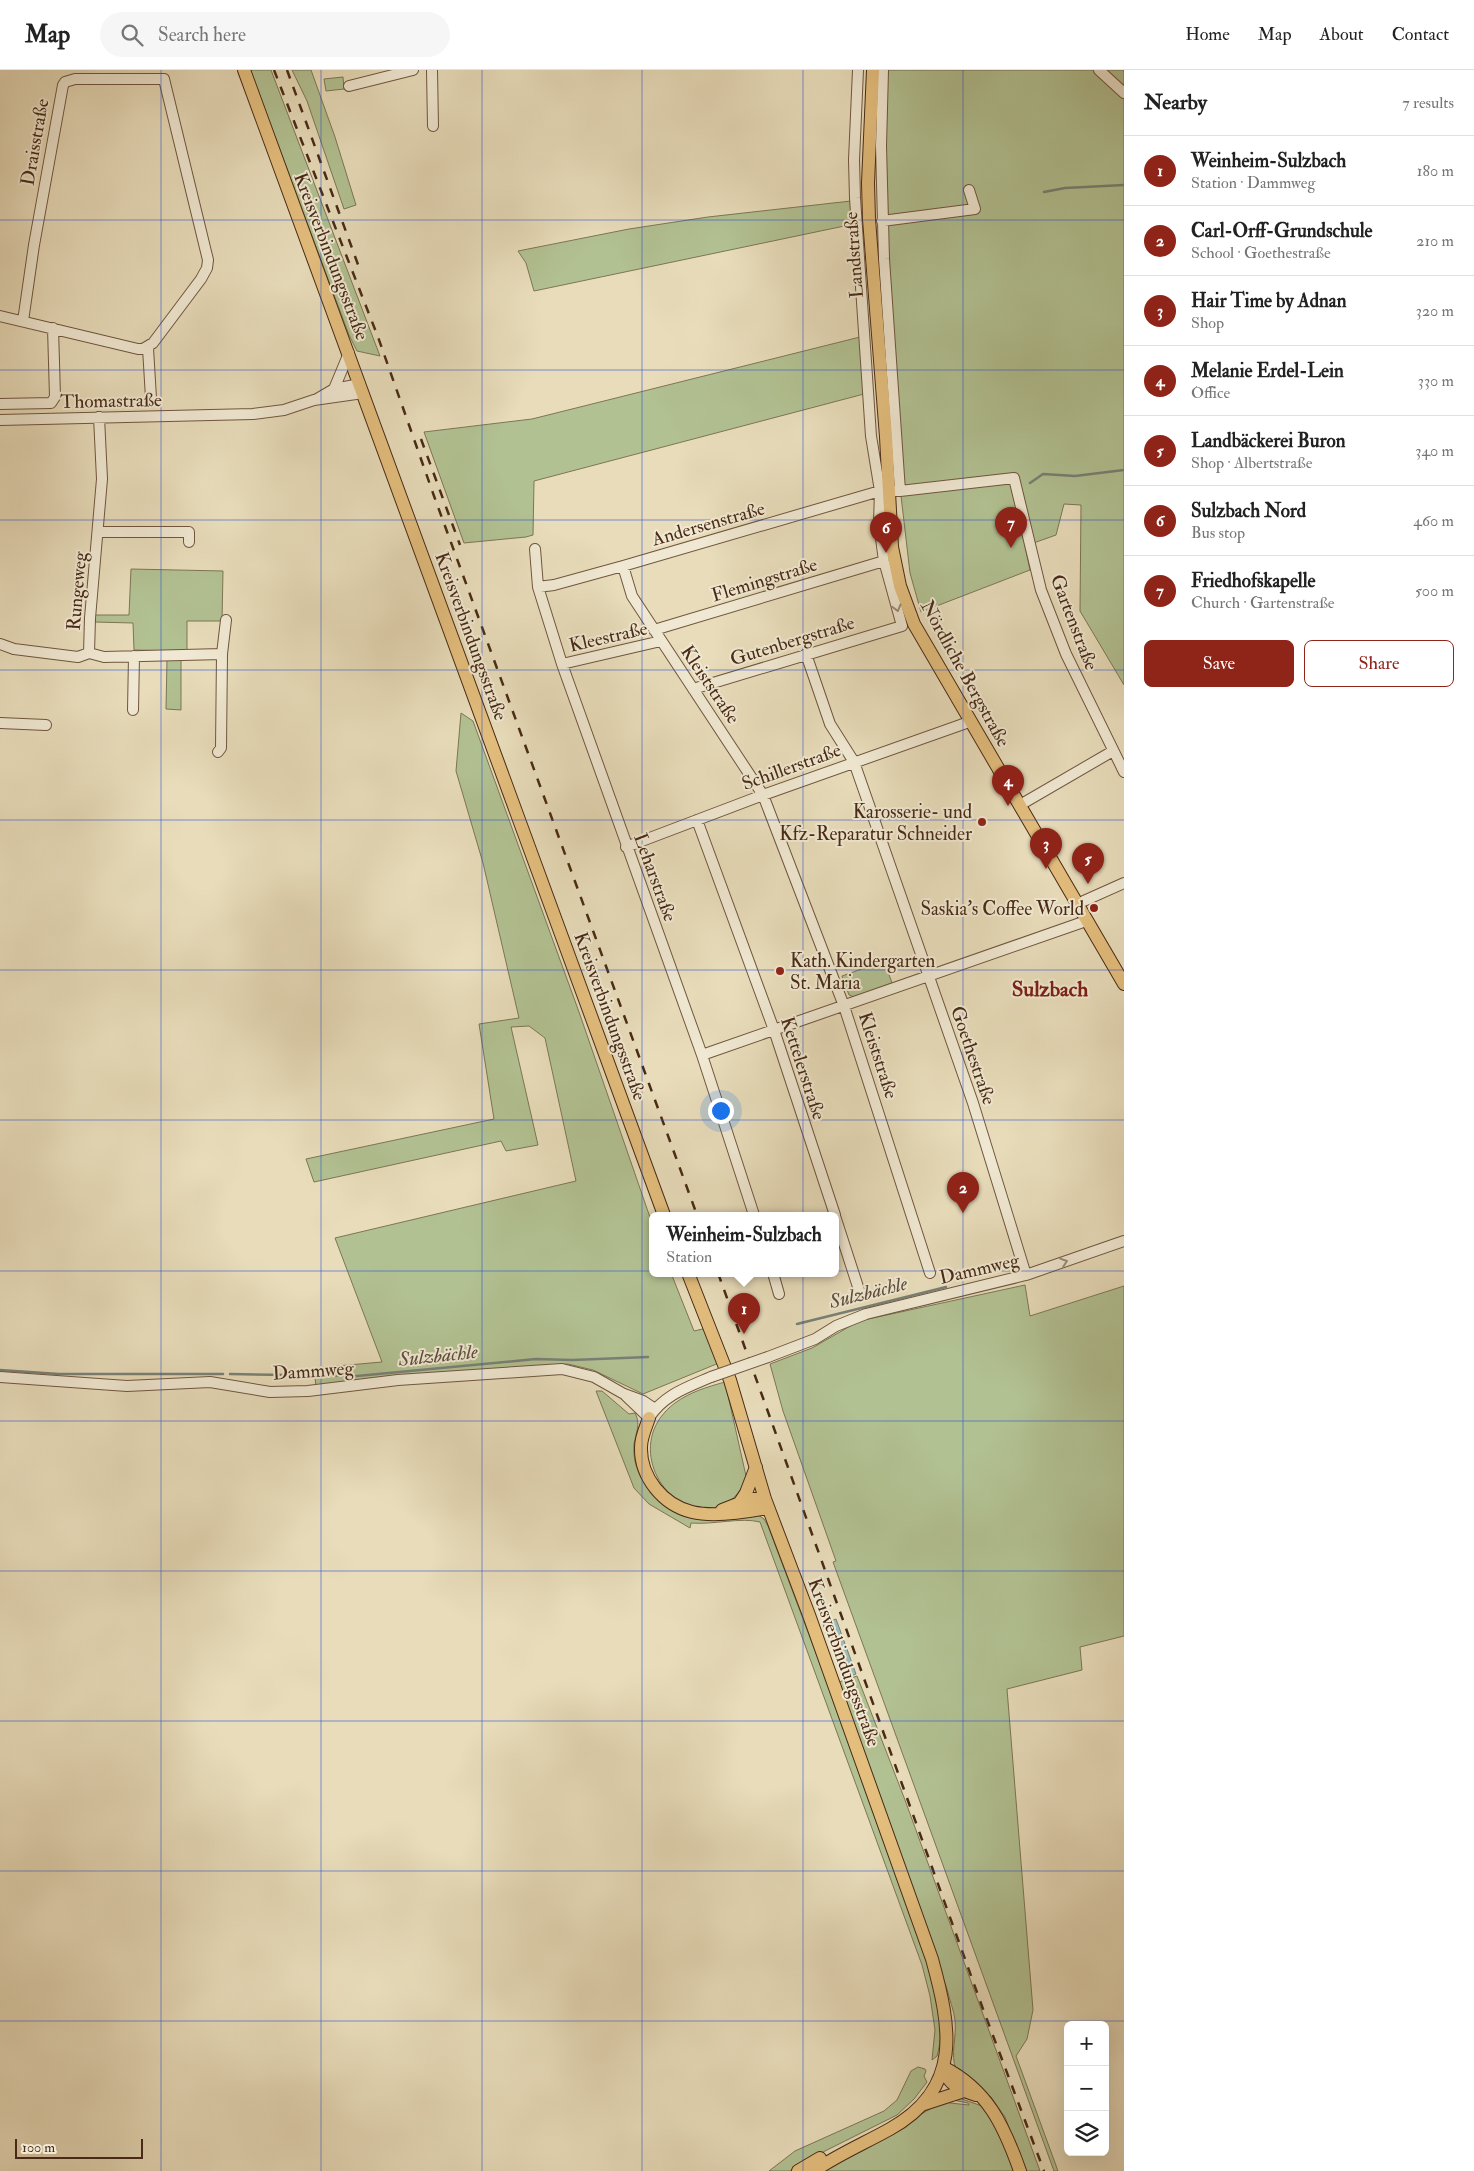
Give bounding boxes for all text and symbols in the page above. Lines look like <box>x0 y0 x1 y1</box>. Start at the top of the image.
search box <box>100 12 450 57</box>
text: Map <box>25 19 70 50</box>
icon: search <box>118 21 146 49</box>
text: Search here <box>158 23 246 47</box>
text: Home <box>1185 23 1230 46</box>
text: Map <box>1258 23 1292 46</box>
text: About <box>1320 23 1364 46</box>
text: Contact <box>1392 23 1449 46</box>
text: Nearby <box>1144 89 1207 116</box>
text: 7 results <box>1402 93 1454 113</box>
street label: Draisstraße <box>16 97 54 187</box>
text: Weinheim-Sulzbach <box>1191 149 1346 173</box>
text: 1 <box>1157 161 1163 181</box>
text: 180 m <box>1417 161 1454 181</box>
street label: Kreisverbindungsstraße <box>288 169 374 344</box>
text: Station · Dammweg <box>1191 173 1315 193</box>
street label: Landstraße <box>839 211 869 299</box>
text: Carl-Orff-Grundschule <box>1191 219 1373 243</box>
text: 2 <box>1156 231 1164 251</box>
text: 210 m <box>1416 231 1454 251</box>
text: School · Goethestraße <box>1191 243 1331 263</box>
text: Hair Time by Adnan <box>1191 289 1346 313</box>
text: 3 <box>1157 301 1163 321</box>
text: 320 m <box>1416 301 1454 321</box>
text: Shop <box>1191 313 1224 333</box>
text: Melanie Erdel-Lein <box>1191 359 1344 383</box>
text: 4 <box>1156 371 1164 391</box>
text: 330 m <box>1418 371 1454 391</box>
text: Office <box>1191 383 1230 403</box>
street label: Thomastraße <box>60 388 162 414</box>
text: Landbäckerei Buron <box>1191 429 1345 453</box>
text: 5 <box>1156 441 1164 461</box>
text: 340 m <box>1415 441 1454 461</box>
text: Shop · Albertstraße <box>1191 453 1312 473</box>
street label: Andersenstraße <box>648 496 767 552</box>
text: Sulzbach Nord <box>1191 499 1306 523</box>
pin: 7 <box>995 507 1027 548</box>
text: 6 <box>1156 511 1164 531</box>
text: 460 m <box>1413 511 1454 531</box>
pin: 6 <box>870 512 902 553</box>
text: Bus stop <box>1191 523 1245 543</box>
street label: Kreisverbindungsstraße <box>429 549 513 724</box>
street label: Rungeweg <box>62 550 92 632</box>
street label: Flemingstraße <box>708 552 820 607</box>
text: Friedhofskapelle <box>1191 569 1315 593</box>
street label: Gartenstraße <box>1045 571 1103 674</box>
text: 7 <box>1156 581 1164 601</box>
text: 500 m <box>1415 581 1454 601</box>
text: Church · Gartenstraße <box>1191 593 1335 613</box>
street label: Nördliche Bergstraße <box>915 596 1015 751</box>
one-way arrow <box>891 603 901 612</box>
street label: Gutenbergstraße <box>727 611 857 671</box>
street label: Kleestraße <box>567 616 650 658</box>
button: Save <box>1144 640 1294 687</box>
button: Share <box>1304 640 1454 687</box>
street label: Kleiststraße <box>675 641 745 728</box>
street label: Schillerstraße <box>739 738 844 796</box>
pin: 4 <box>992 765 1024 806</box>
place label: Karosserie- und Kfz-Reparatur Schneider <box>779 800 973 847</box>
marker: Karosserie- und Kfz-Reparatur Schneider <box>976 816 988 828</box>
pin: 3 <box>1030 828 1062 869</box>
street label: Leharstraße <box>628 830 682 925</box>
pin: 5 <box>1072 843 1104 884</box>
place label: Saskia's Coffee World <box>920 897 1085 921</box>
marker: Saskia's Coffee World <box>1088 902 1100 914</box>
street label: Kreisverbindungsstraße <box>568 929 652 1104</box>
place label: Kath. Kindergarten St. Maria <box>790 949 936 995</box>
marker: Kath. Kindergarten St. Maria <box>774 965 786 977</box>
district label: Sulzbach <box>1012 976 1088 1003</box>
street label: Goethestraße <box>945 1003 1001 1108</box>
street label: Kleiststraße <box>853 1009 903 1102</box>
street label: Kettelerstraße <box>775 1014 831 1123</box>
your location <box>708 1098 734 1124</box>
pin: 2 <box>947 1172 979 1213</box>
popup <box>649 1212 839 1277</box>
text: Weinheim-Sulzbach <box>666 1223 822 1247</box>
text: Station <box>666 1247 712 1267</box>
street label: Dammweg <box>937 1248 1022 1290</box>
one-way arrow <box>1059 1258 1068 1268</box>
water label: Sulzbächle <box>826 1271 910 1314</box>
pin: 1 <box>728 1293 760 1334</box>
water label: Sulzbächle <box>396 1339 479 1372</box>
street label: Dammweg <box>272 1356 355 1386</box>
street label: Kreisverbindungsstraße <box>802 1575 886 1750</box>
map controls <box>1064 2021 1109 2156</box>
button: + <box>1064 2021 1109 2066</box>
button: − <box>1064 2066 1109 2111</box>
button: layers <box>1064 2111 1109 2156</box>
scale bar <box>15 2136 142 2159</box>
text: 100 m <box>22 2139 55 2156</box>

